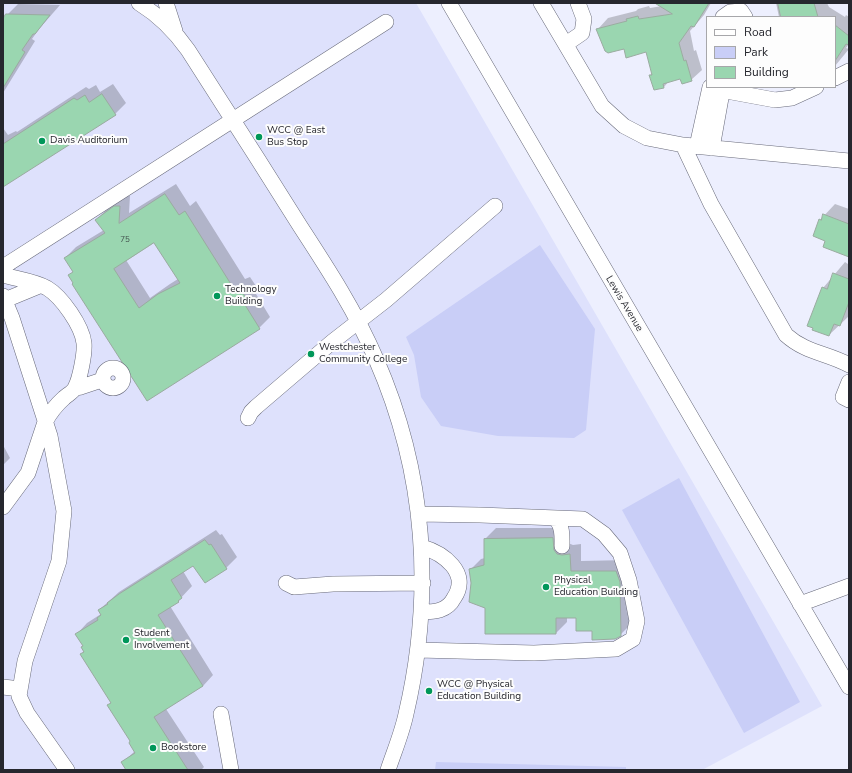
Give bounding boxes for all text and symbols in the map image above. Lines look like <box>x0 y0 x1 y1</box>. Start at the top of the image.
legend <box>706 16 836 88</box>
text: Road <box>744 24 772 40</box>
text: Park <box>744 44 768 60</box>
text: Building <box>744 64 789 80</box>
place label: WCC @ East Bus Stop <box>267 125 325 148</box>
marker: WCC @ East Bus Stop <box>254 132 264 142</box>
place label: Davis Auditorium <box>50 135 128 147</box>
marker: Davis Auditorium <box>37 136 47 146</box>
house number: 75 <box>120 235 130 245</box>
street label: Lewis Avenue <box>603 274 645 334</box>
place label: Technology Building <box>225 284 277 308</box>
marker: Technology Building <box>212 291 222 301</box>
place label: Westchester Community College <box>319 342 407 366</box>
marker: Westchester Community College <box>306 349 316 359</box>
place label: Physical Education Building <box>554 575 638 598</box>
marker: Physical Education Building <box>541 582 551 592</box>
place label: Student Involvement <box>134 628 189 652</box>
marker: Student Involvement <box>121 635 131 645</box>
place label: WCC @ Physical Education Building <box>437 679 521 702</box>
marker: WCC @ Physical Education Building <box>424 686 434 696</box>
place label: Bookstore <box>161 742 206 754</box>
marker: Bookstore <box>148 743 158 753</box>

